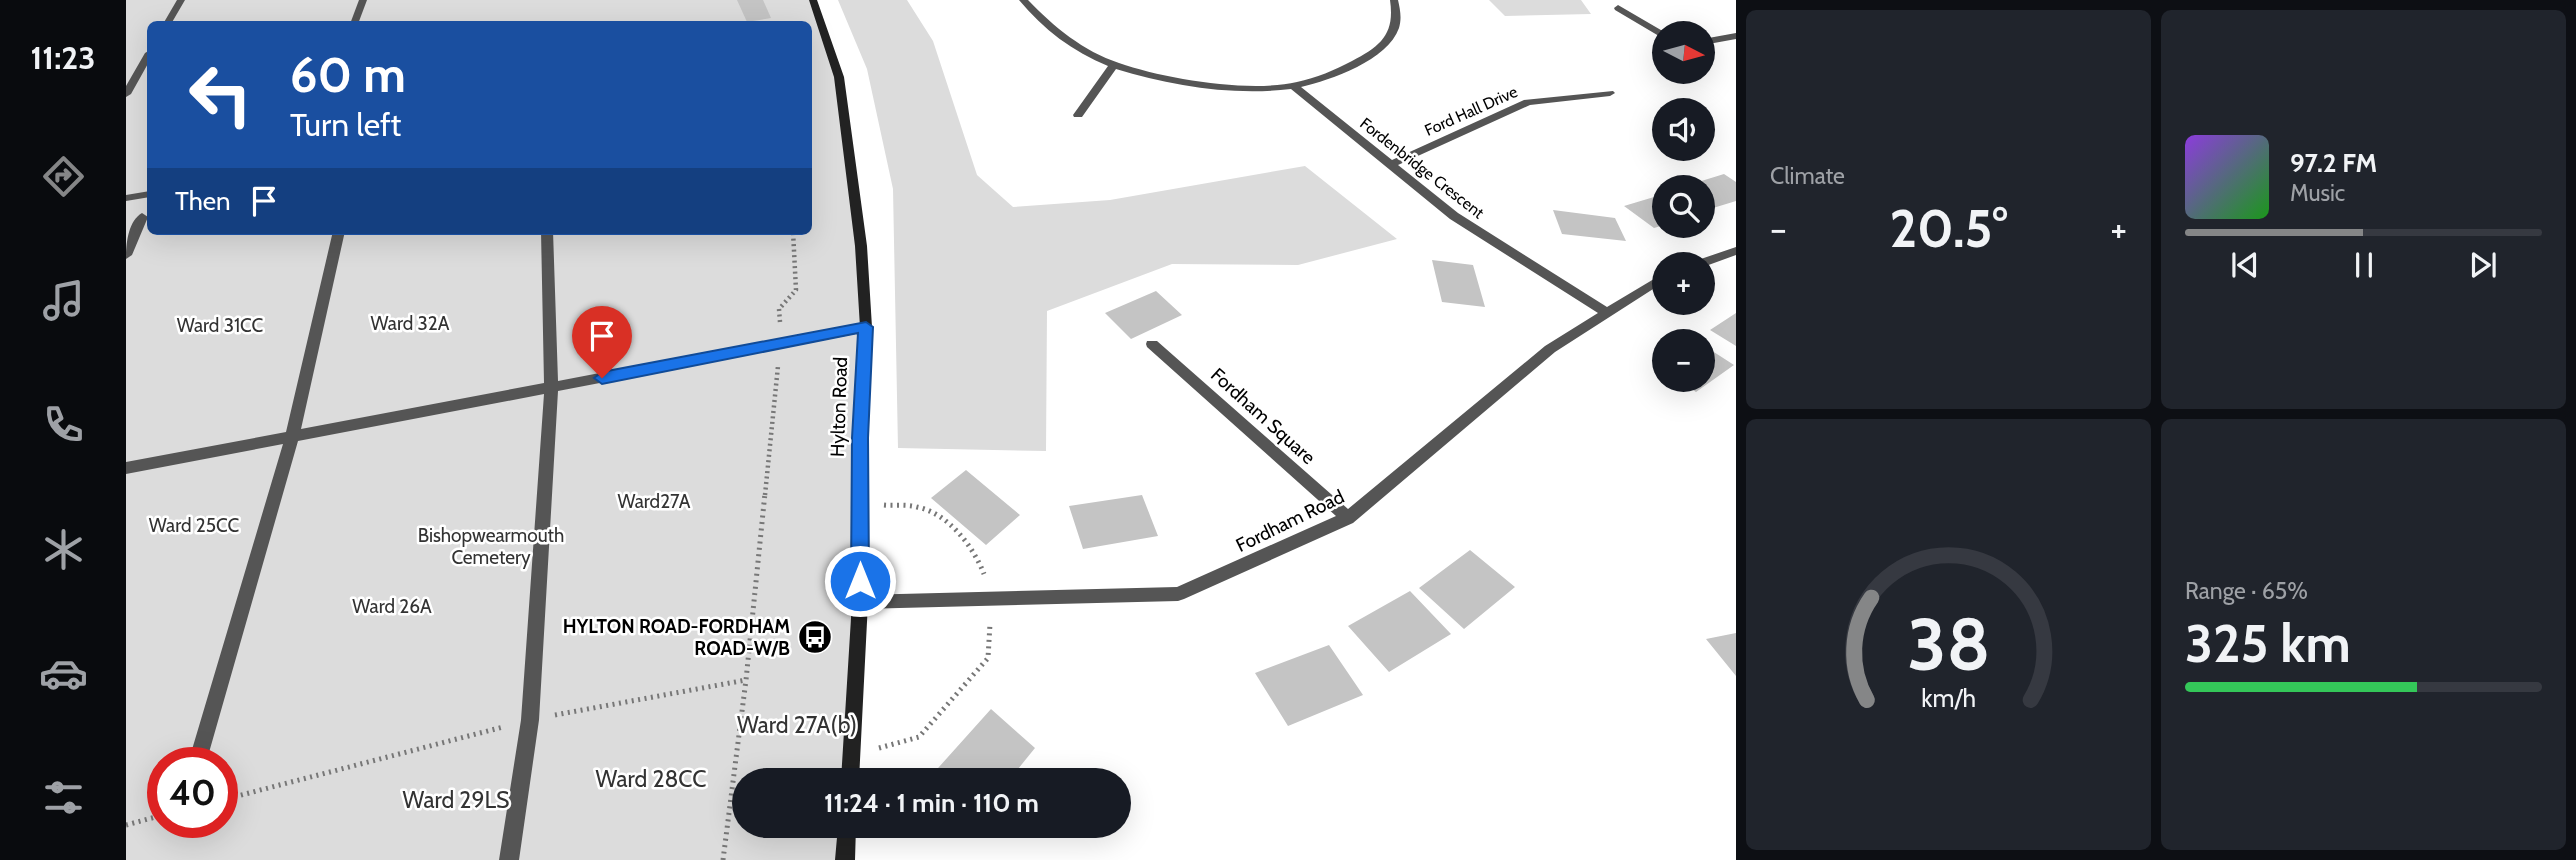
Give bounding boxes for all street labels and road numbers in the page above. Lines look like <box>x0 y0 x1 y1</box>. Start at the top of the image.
street label: Ford Hall Drive <box>1422 82 1520 140</box>
street label: Fordenbridge Crescent <box>1356 114 1488 223</box>
street label: Hylton Road <box>826 357 852 457</box>
street label: Fordham Square <box>1206 363 1320 469</box>
street label: Fordham Road <box>1232 485 1348 557</box>

